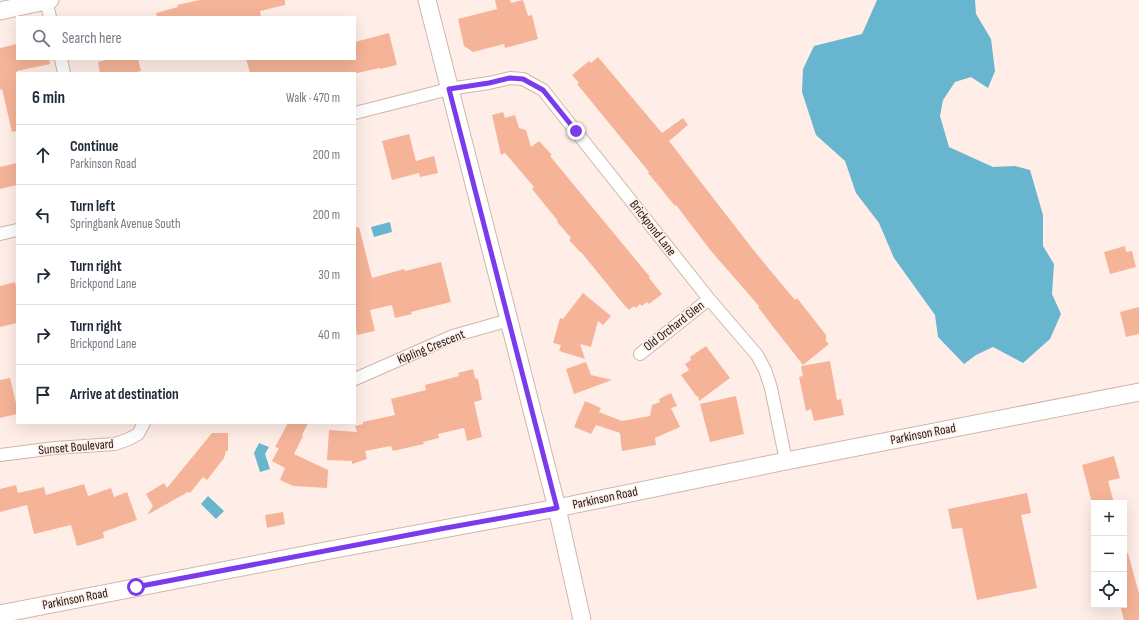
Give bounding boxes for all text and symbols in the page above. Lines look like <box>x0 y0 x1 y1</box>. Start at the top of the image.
search box <box>16 16 356 60</box>
icon: search <box>30 27 52 49</box>
text: Search here <box>62 29 122 48</box>
text: 6 min <box>32 88 65 108</box>
text: Walk · 470 m <box>286 90 340 106</box>
route end <box>567 122 585 140</box>
text: Continue <box>70 137 119 156</box>
icon: ahead <box>32 144 54 166</box>
text: 200 m <box>313 147 340 163</box>
text: Parkinson Road <box>70 156 136 172</box>
text: Turn left <box>70 197 115 216</box>
street label: Brickpond Lane <box>626 197 680 259</box>
icon: left <box>32 204 54 226</box>
text: 200 m <box>313 207 340 223</box>
text: Springbank Avenue South <box>70 216 181 232</box>
text: Turn right <box>70 257 122 276</box>
icon: right <box>32 264 54 286</box>
text: 30 m <box>318 267 340 283</box>
text: Brickpond Lane <box>70 276 137 292</box>
street label: Old Orchard Glen <box>640 297 708 355</box>
text: Turn right <box>70 317 122 336</box>
icon: right <box>32 324 54 346</box>
street label: Kipling Crescent <box>395 326 467 368</box>
text: 40 m <box>318 327 340 343</box>
text: Brickpond Lane <box>70 336 137 352</box>
icon: arrive <box>32 384 54 406</box>
text: Arrive at destination <box>70 385 179 404</box>
street label: Parkinson Road <box>889 420 957 448</box>
street label: Sunset Boulevard <box>38 436 114 458</box>
street label: Parkinson Road <box>571 483 639 513</box>
map controls <box>1091 500 1127 608</box>
button: + <box>1091 500 1127 536</box>
button: − <box>1091 536 1127 572</box>
button: locate <box>1091 572 1127 608</box>
route start <box>127 578 145 596</box>
street label: Parkinson Road <box>41 585 109 613</box>

